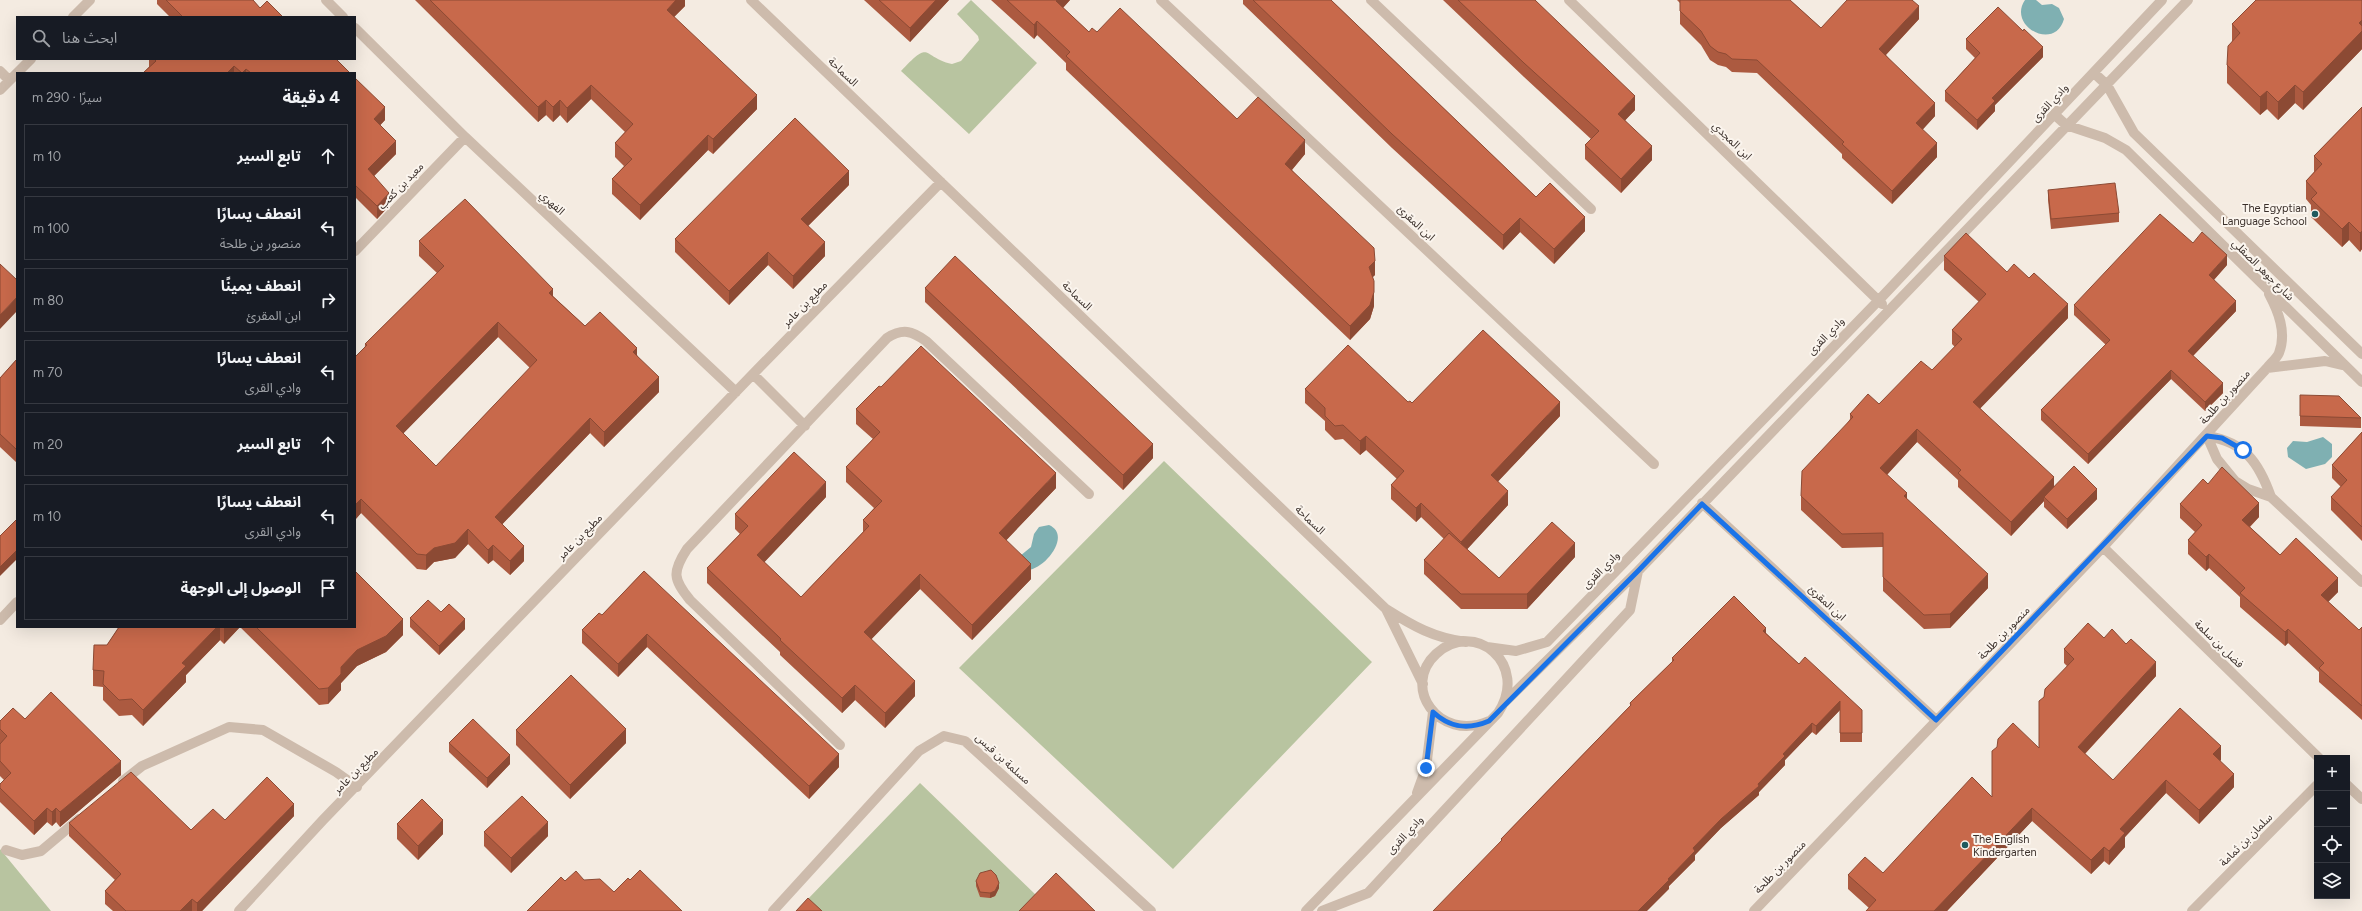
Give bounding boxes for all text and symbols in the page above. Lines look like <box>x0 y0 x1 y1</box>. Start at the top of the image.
search box <box>16 16 356 60</box>
icon: search <box>30 27 52 49</box>
text: ابحث هنا <box>62 29 117 47</box>
street label: السماحة <box>825 55 861 89</box>
street label: وادي القرى <box>2029 81 2073 127</box>
text: 4 دقيقة <box>282 87 340 107</box>
text: سيرًا · 290 m <box>32 90 102 105</box>
street label: ابن المجدي <box>1708 119 1754 165</box>
icon: ahead <box>317 145 339 167</box>
text: تابع السير <box>237 147 301 165</box>
text: 10 m <box>33 149 61 164</box>
street label: معبد بن كعب <box>376 160 427 212</box>
street label: الفهري <box>535 188 567 220</box>
street label: ابن المقرئ <box>1395 202 1437 244</box>
place label: The Egyptian Language School <box>2222 202 2307 228</box>
text: انعطف يسارًا <box>217 205 301 223</box>
marker: The Egyptian Language School <box>2310 209 2320 219</box>
icon: left <box>317 217 339 239</box>
text: 100 m <box>33 221 69 236</box>
text: منصور بن طلحة <box>220 236 301 251</box>
street label: شارع جوهر الصقلي <box>2228 236 2297 306</box>
text: انعطف يمينًا <box>221 277 301 295</box>
street label: مطيع بن عامر <box>779 278 831 331</box>
street label: السماحة <box>1059 279 1095 313</box>
icon: right <box>317 289 339 311</box>
text: 80 m <box>33 293 64 308</box>
text: ابن المقرئ <box>246 308 301 323</box>
street label: وادي القرى <box>1805 314 1849 359</box>
text: انعطف يسارًا <box>217 349 301 367</box>
icon: left <box>317 361 339 383</box>
text: 70 m <box>33 365 63 380</box>
street label: منصور بن طلحة <box>2197 367 2253 427</box>
text: وادي القرى <box>245 380 301 395</box>
icon: ahead <box>317 433 339 455</box>
text: تابع السير <box>237 435 301 453</box>
text: 20 m <box>33 437 63 452</box>
route start <box>2234 441 2252 459</box>
text: انعطف يسارًا <box>217 493 301 511</box>
street label: السماحة <box>1292 503 1328 537</box>
icon: left <box>317 505 339 527</box>
text: 10 m <box>33 509 61 524</box>
street label: مطيع بن عامر <box>554 511 606 564</box>
text: وادي القرى <box>245 524 301 539</box>
street label: وادي القرى <box>1580 549 1624 593</box>
icon: arrive <box>317 577 339 599</box>
text: الوصول إلى الوجهة <box>181 579 301 597</box>
street label: ابن المقرئ <box>1806 582 1848 624</box>
street label: منصور بن طلحة <box>1975 604 2033 662</box>
street label: فضل بن سلمة <box>2192 617 2246 671</box>
street label: مسلمة بن قيس <box>973 731 1033 787</box>
street label: مطيع بن عامر <box>330 745 382 798</box>
map controls <box>2314 755 2350 899</box>
button: + <box>2314 755 2350 791</box>
route end <box>1417 759 1435 777</box>
button: − <box>2314 791 2350 827</box>
street label: سلمان بن ثمامة <box>2217 811 2275 869</box>
street label: وادي القرى <box>1384 813 1428 859</box>
button: locate <box>2314 827 2350 863</box>
place label: The English Kindergarten <box>1973 833 2037 859</box>
street label: منصور بن طلحة <box>1751 838 1809 896</box>
marker: The English Kindergarten <box>1960 840 1970 850</box>
button: layers <box>2314 863 2350 899</box>

